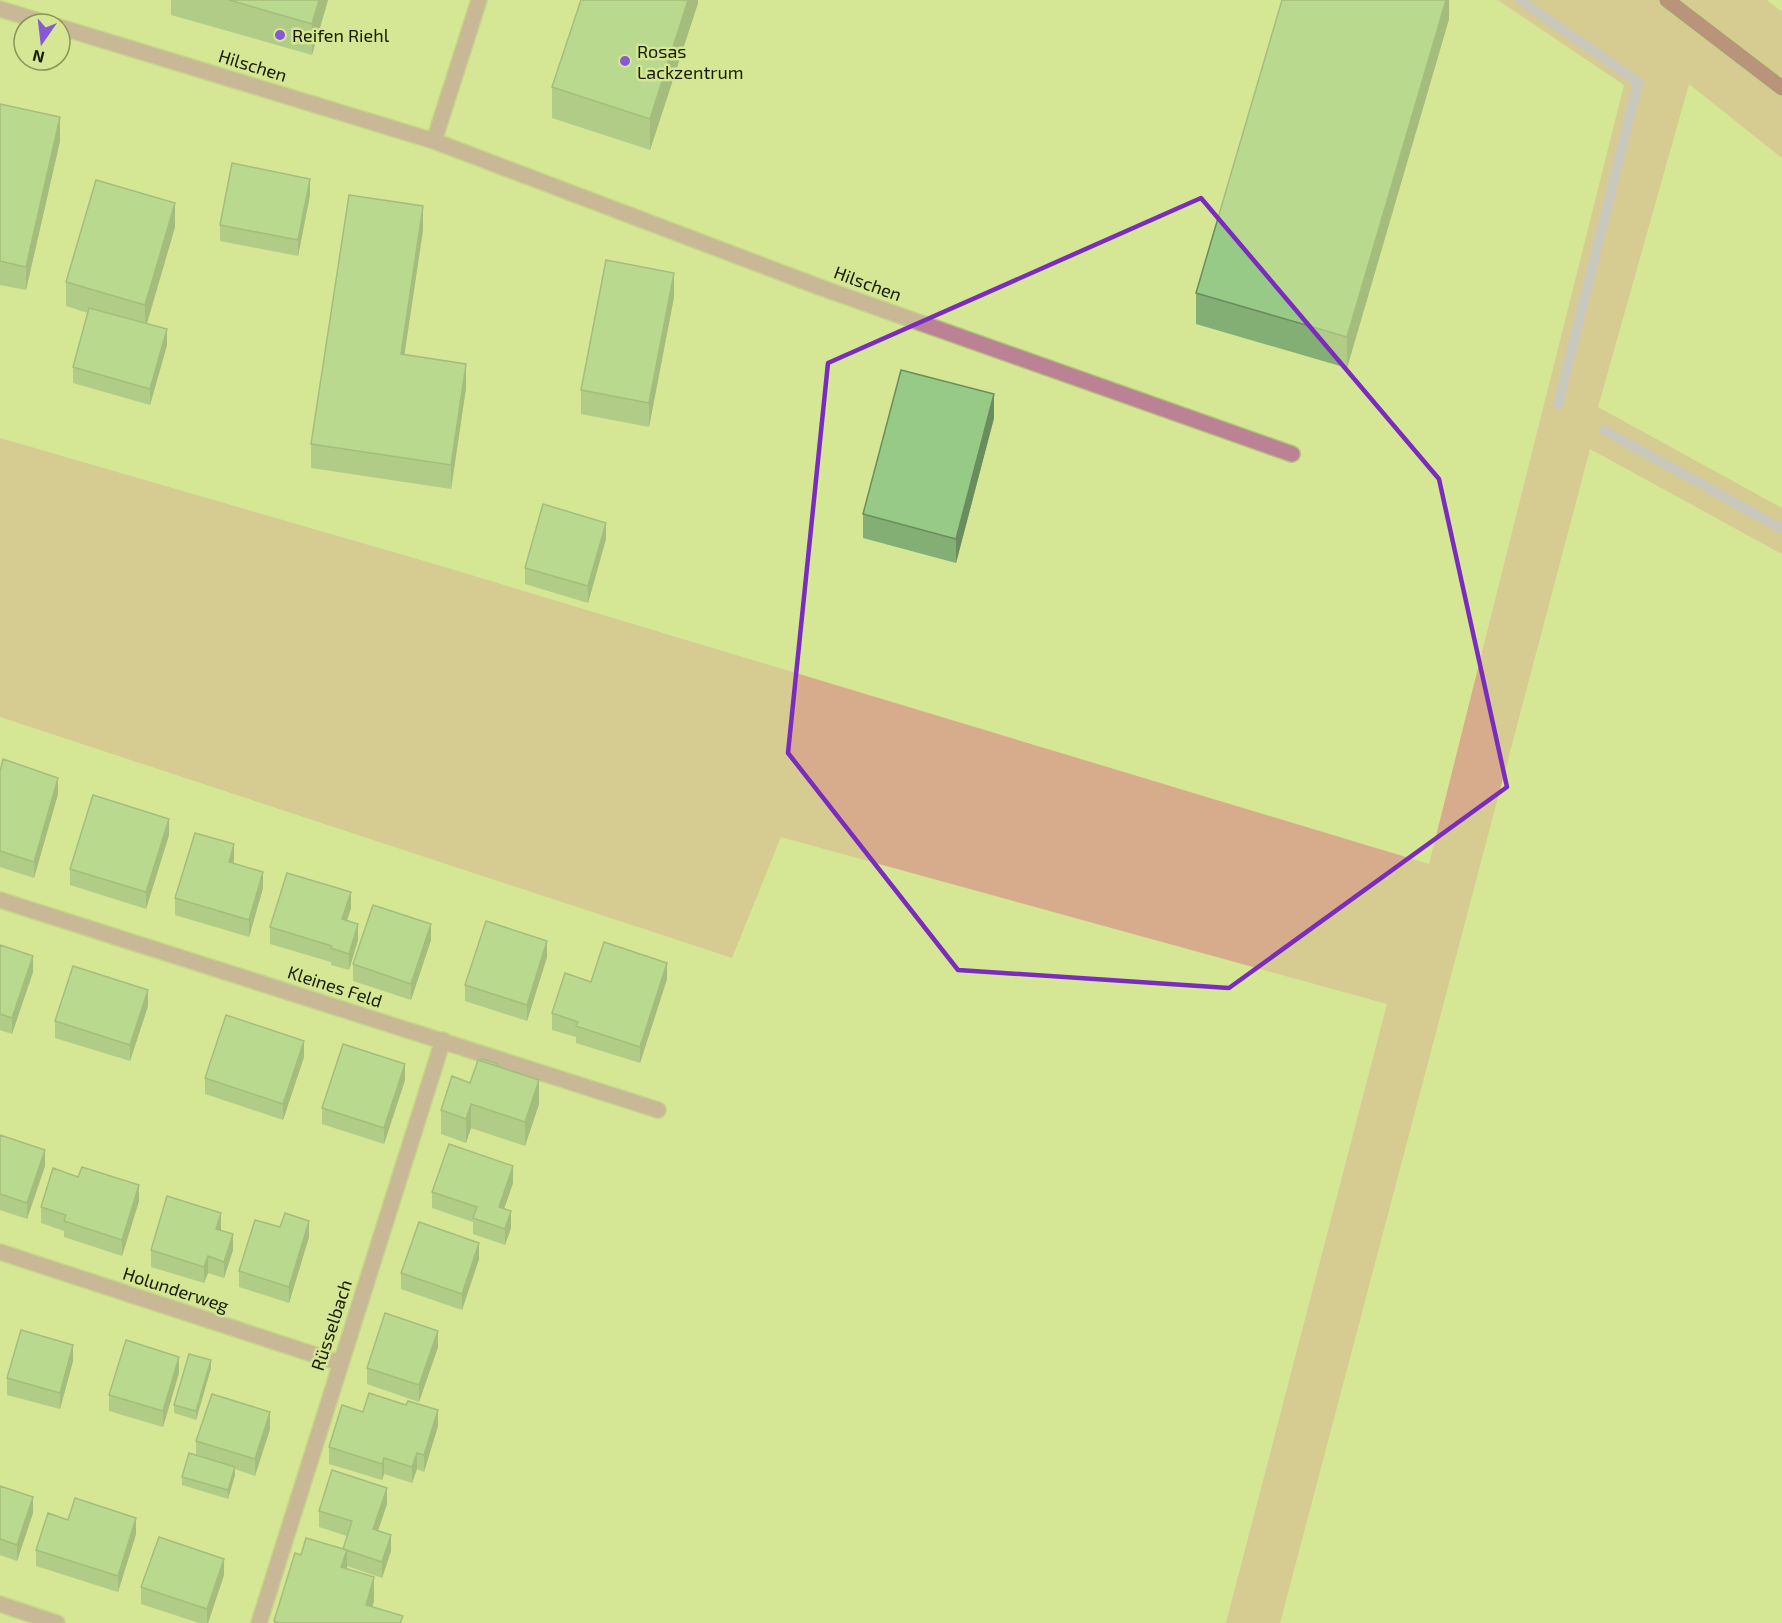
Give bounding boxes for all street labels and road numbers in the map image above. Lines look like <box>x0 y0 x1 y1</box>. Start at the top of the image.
street label: Hilschen <box>216 44 290 86</box>
street label: Hilschen <box>831 261 905 305</box>
street label: Kleines Feld <box>285 960 385 1012</box>
street label: Holunderweg <box>120 1262 232 1316</box>
street label: Rüsselbach <box>306 1277 356 1373</box>

